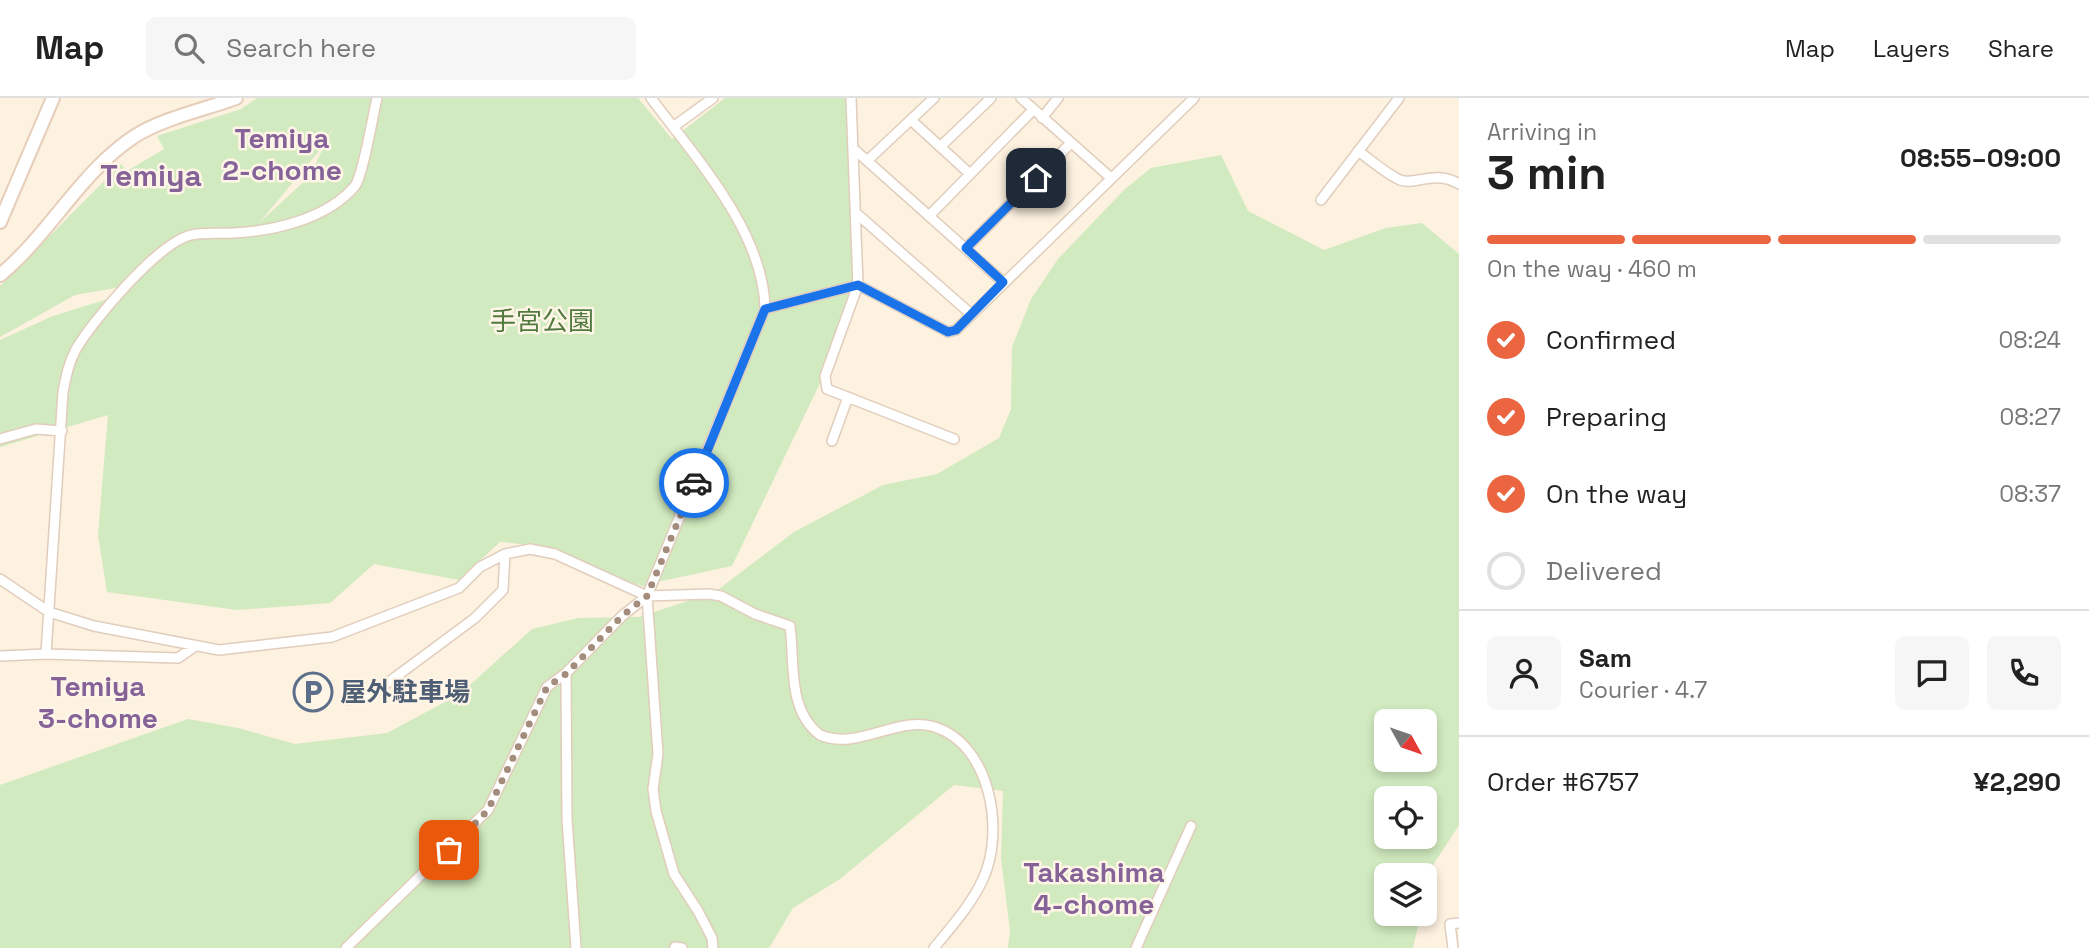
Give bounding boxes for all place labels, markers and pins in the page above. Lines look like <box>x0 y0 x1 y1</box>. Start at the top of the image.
pin <box>1006 148 1066 208</box>
parking icon: 屋外駐車場 <box>292 671 334 713</box>
place label: 屋外駐車場 <box>340 675 470 709</box>
pin <box>419 820 479 880</box>

